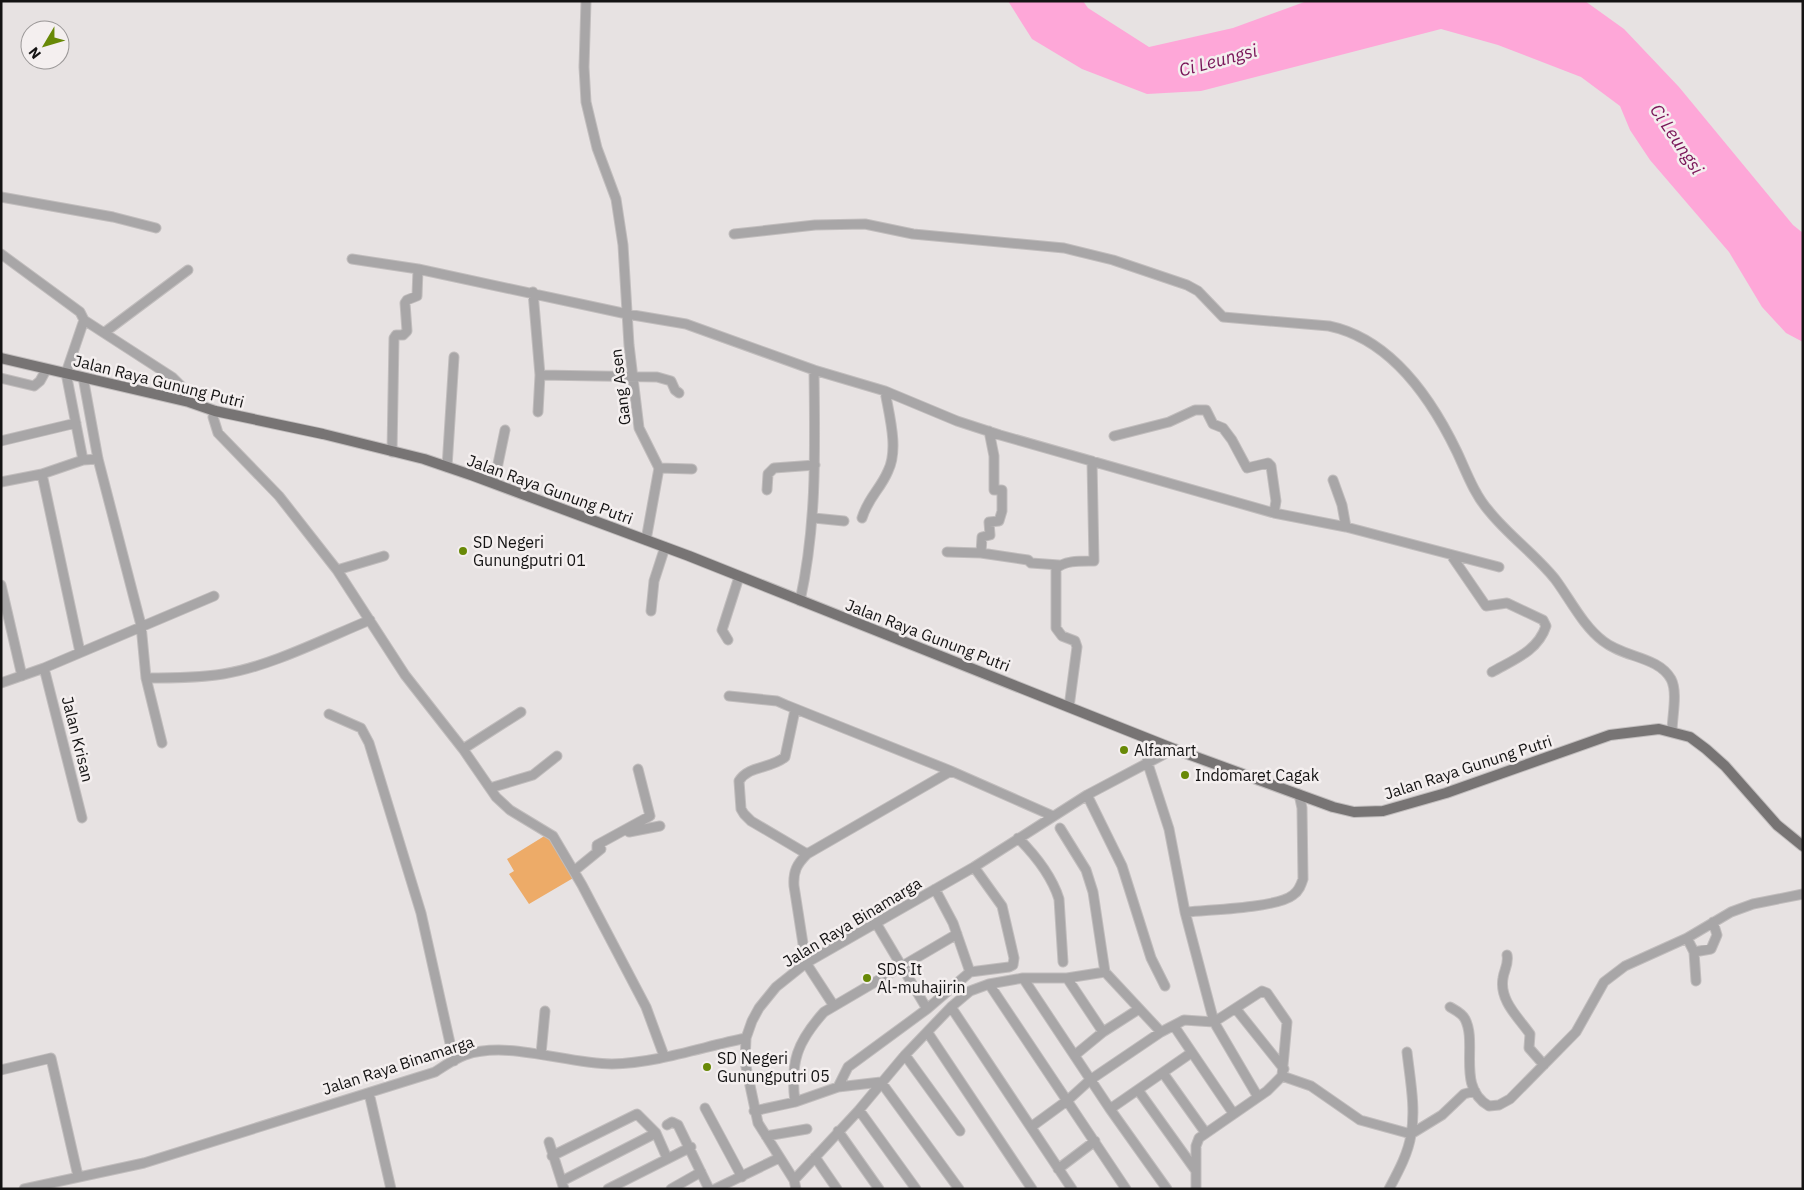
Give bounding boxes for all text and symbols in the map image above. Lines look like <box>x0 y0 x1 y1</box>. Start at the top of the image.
north arrow <box>20 20 70 70</box>
water label: Ci Leungsi <box>1176 38 1260 81</box>
text: N <box>25 43 45 63</box>
water label: Ci Leungsi <box>1645 99 1709 179</box>
street label: Gang Asen <box>605 348 635 426</box>
street label: Jalan Raya Gunung Putri <box>72 350 246 412</box>
street label: Jalan Raya Gunung Putri <box>464 450 636 528</box>
place label: SD Negeri Gunungputri 01 <box>473 532 586 570</box>
marker: SD Negeri Gunungputri 01 <box>457 545 469 557</box>
street label: Jalan Raya Gunung Putri <box>843 594 1013 676</box>
street label: Jalan Krisan <box>58 694 98 784</box>
street label: Jalan Raya Gunung Putri <box>1382 730 1554 804</box>
place label: Alfamart <box>1134 740 1196 760</box>
marker: Alfamart <box>1118 744 1130 756</box>
place label: Indomaret Cagak <box>1195 765 1320 785</box>
marker: Indomaret Cagak <box>1179 769 1191 781</box>
street label: Jalan Raya Binamarga <box>779 872 925 971</box>
place label: SDS It Al-muhajirin <box>877 959 965 997</box>
marker: SDS It Al-muhajirin <box>861 972 873 984</box>
street label: Jalan Raya Binamarga <box>320 1031 477 1099</box>
place label: SD Negeri Gunungputri 05 <box>717 1048 830 1086</box>
marker: SD Negeri Gunungputri 05 <box>701 1061 713 1073</box>

